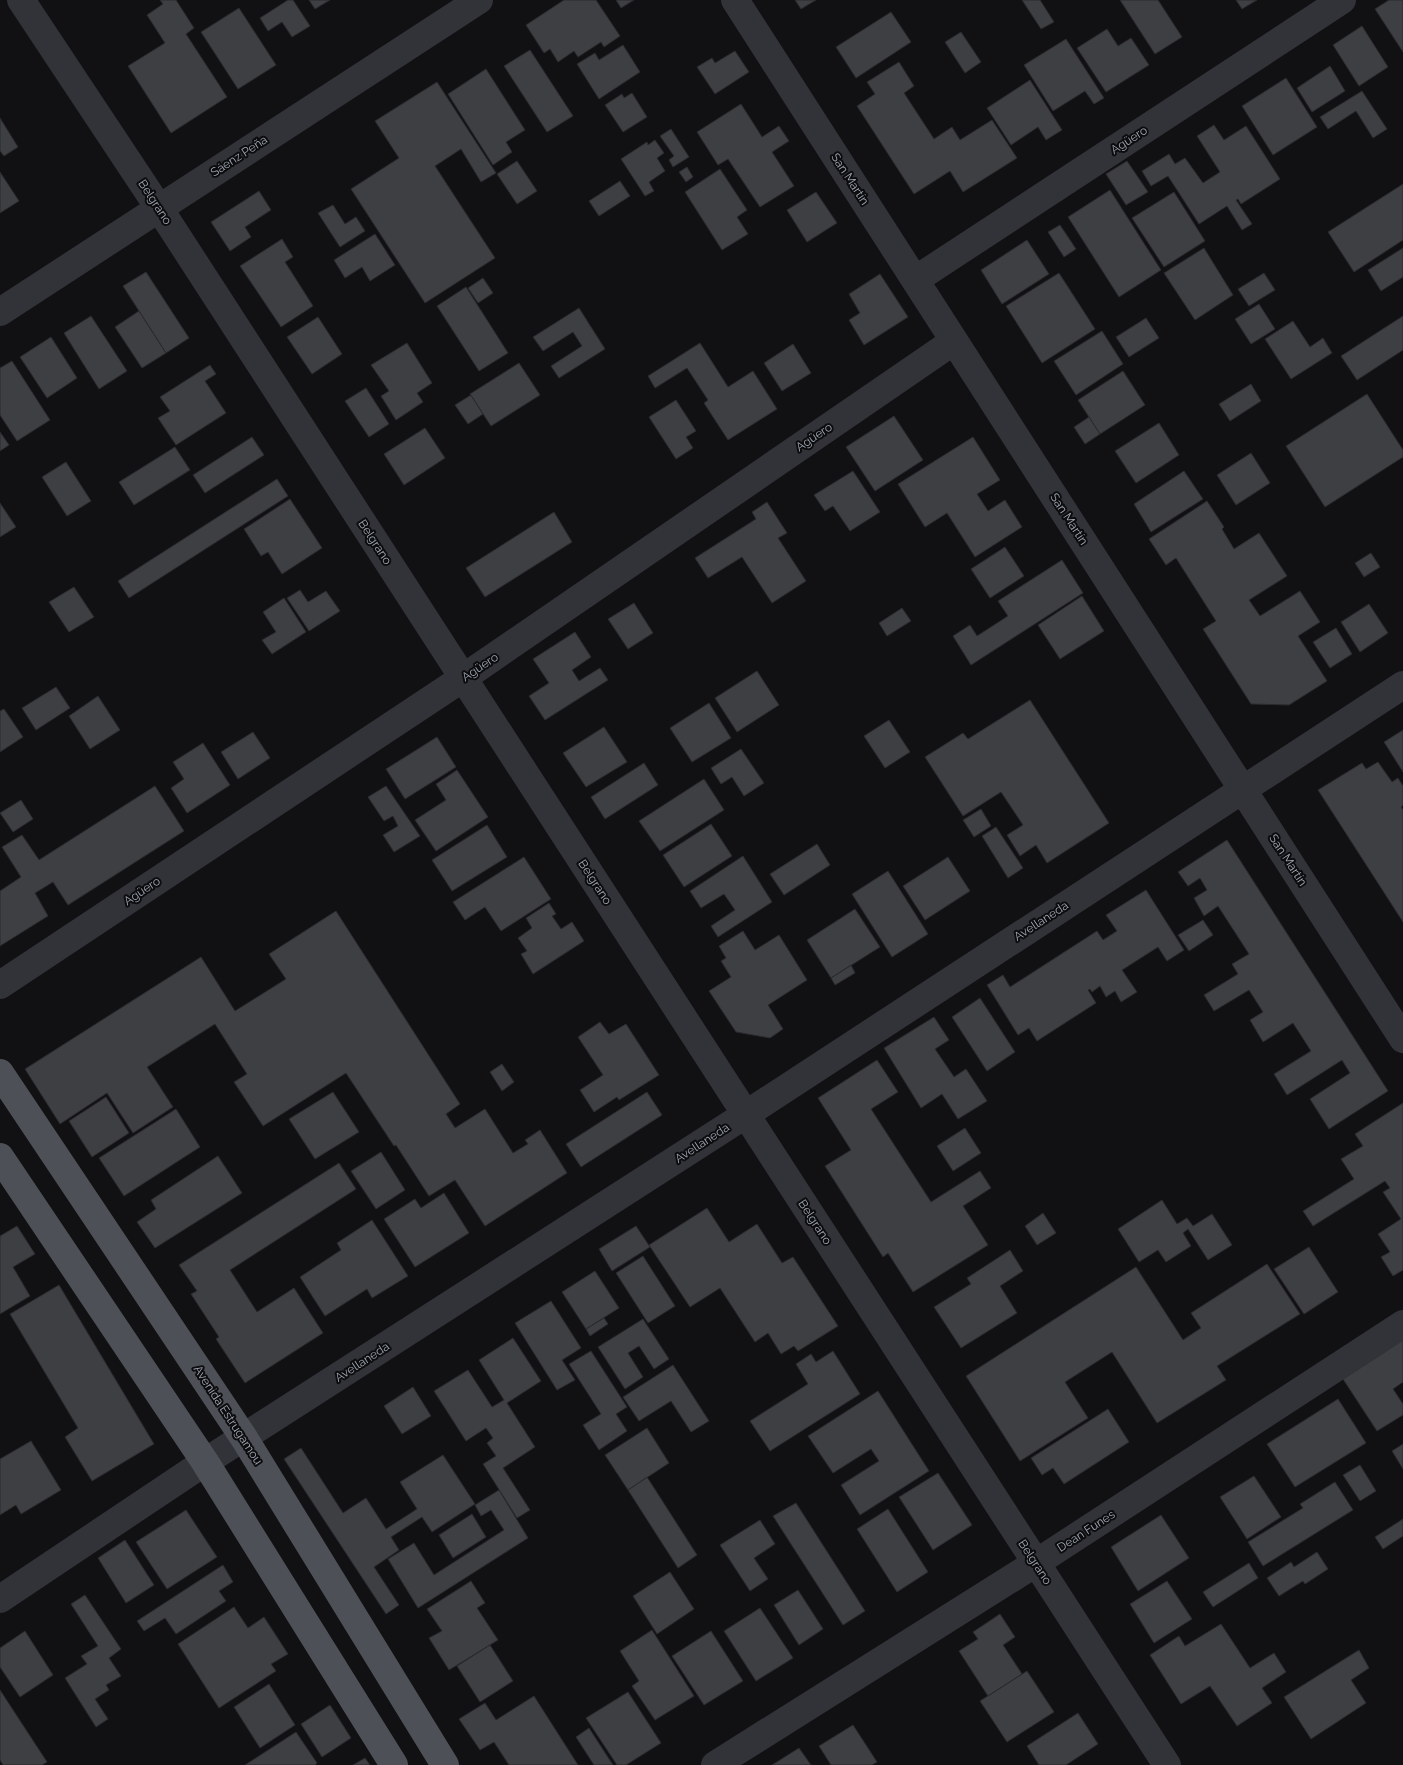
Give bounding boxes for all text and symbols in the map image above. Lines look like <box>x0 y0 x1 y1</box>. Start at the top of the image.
street label: Agüero <box>1108 123 1150 157</box>
street label: Sáenz Peña <box>208 132 270 180</box>
street label: San Martín <box>828 151 872 207</box>
street label: Belgrano <box>135 177 175 227</box>
street label: Agüero <box>793 420 835 454</box>
street label: San Martín <box>1047 491 1091 547</box>
street label: Belgrano <box>355 517 395 567</box>
street label: Agüero <box>459 650 501 684</box>
street label: San Martín <box>1266 832 1310 888</box>
street label: Belgrano <box>575 857 615 907</box>
street label: Agüero <box>121 874 163 908</box>
street label: Avellaneda <box>1011 898 1071 944</box>
street label: Avellaneda <box>672 1120 732 1166</box>
street label: Belgrano <box>795 1197 835 1247</box>
street label: Avellaneda <box>332 1339 392 1385</box>
street label: Avenida Estrugamou <box>191 1363 265 1467</box>
street label: Dean Funes <box>1055 1507 1118 1555</box>
street label: Belgrano <box>1015 1537 1055 1587</box>

